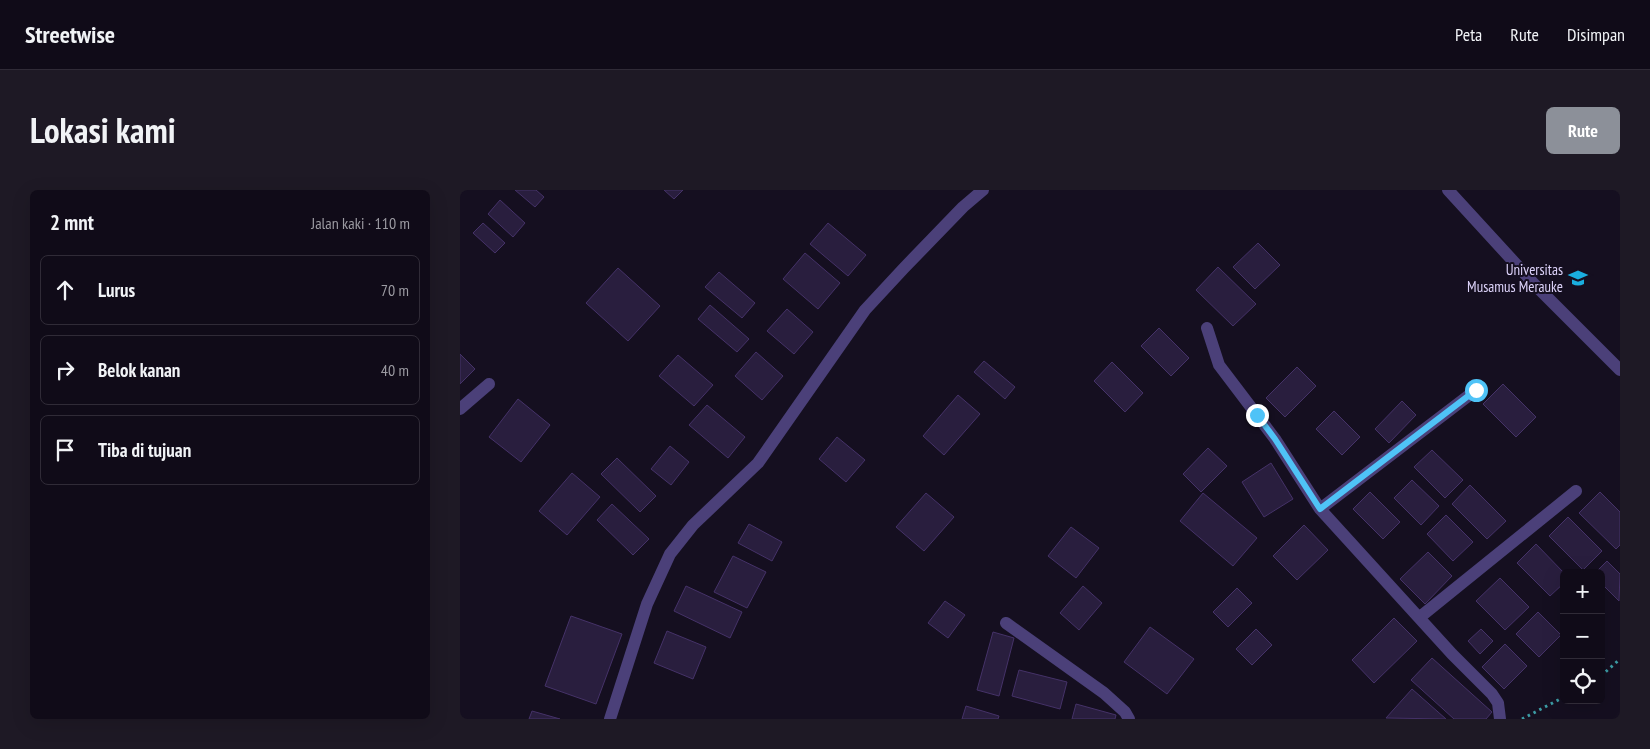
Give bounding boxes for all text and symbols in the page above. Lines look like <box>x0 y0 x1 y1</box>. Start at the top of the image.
text: Streetwise <box>25 19 115 50</box>
text: Peta <box>1455 23 1482 46</box>
text: Rute <box>1510 23 1539 46</box>
text: Disimpan <box>1567 23 1625 46</box>
text: Lokasi kami <box>30 107 176 153</box>
button: Rute <box>1546 107 1620 154</box>
text: 2 mnt <box>50 209 94 236</box>
text: Jalan kaki · 110 m <box>311 213 410 233</box>
place label: Universitas Musamus Merauke <box>1467 260 1563 296</box>
school or university icon: Universitas Musamus Merauke <box>1567 267 1589 289</box>
icon: ahead <box>51 276 79 304</box>
text: Lurus <box>98 278 135 302</box>
text: 70 m <box>381 280 409 300</box>
icon: right <box>51 356 79 384</box>
text: Belok kanan <box>98 358 180 382</box>
text: 40 m <box>381 360 409 380</box>
route start <box>1465 379 1488 402</box>
route end <box>1246 404 1269 427</box>
icon: arrive <box>51 436 79 464</box>
text: Tiba di tujuan <box>98 438 191 462</box>
map controls <box>1560 569 1605 704</box>
button: + <box>1560 569 1605 614</box>
button: − <box>1560 614 1605 659</box>
button: locate <box>1560 659 1605 704</box>

